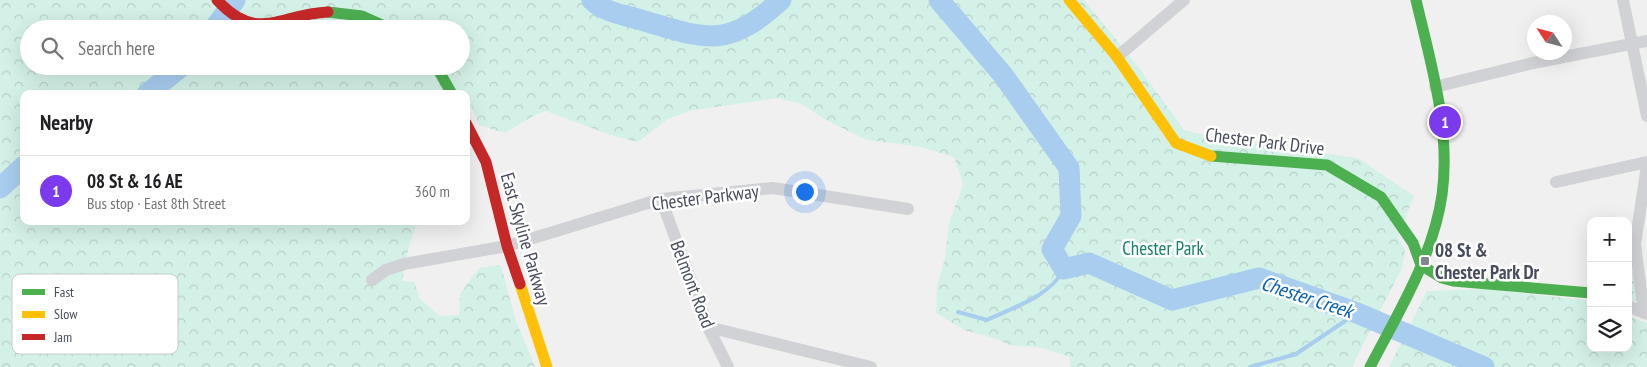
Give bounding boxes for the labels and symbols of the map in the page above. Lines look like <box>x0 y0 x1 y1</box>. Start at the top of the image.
north arrow <box>1527 15 1572 60</box>
pin: 1 <box>1429 103 1461 141</box>
street label: Chester Park Drive <box>1204 122 1326 160</box>
street label: East Skyline Parkway <box>496 170 557 309</box>
street label: Chester Parkway <box>650 178 761 215</box>
your location <box>792 179 818 205</box>
park label: Chester Park <box>1122 236 1204 260</box>
street label: Belmont Road <box>665 237 721 331</box>
place label: 08 St & Chester Park Dr <box>1435 238 1540 284</box>
marker: 08 St & Chester Park Dr <box>1419 255 1431 267</box>
water label: Chester Creek <box>1258 270 1358 325</box>
legend <box>12 274 178 354</box>
text: Fast <box>54 283 74 301</box>
text: Slow <box>54 305 78 323</box>
text: Jam <box>53 328 72 346</box>

